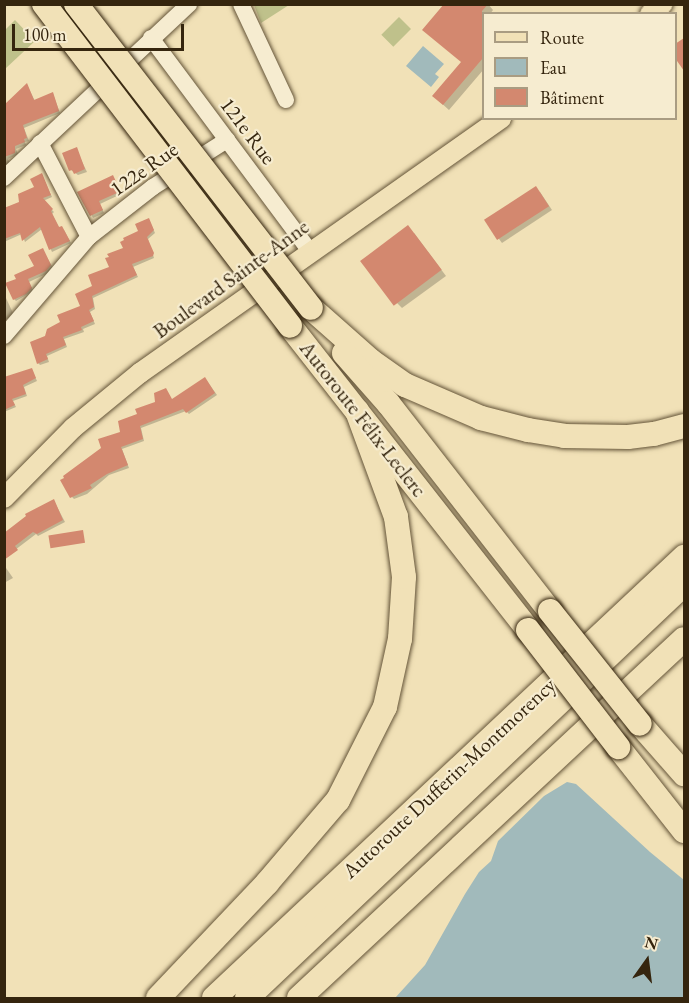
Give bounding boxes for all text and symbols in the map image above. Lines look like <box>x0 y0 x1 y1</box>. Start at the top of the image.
scale bar <box>15 12 188 50</box>
legend <box>482 12 677 120</box>
text: 100 m <box>23 23 67 46</box>
text: Route <box>540 26 584 49</box>
text: Eau <box>540 56 566 79</box>
text: Bâtiment <box>540 86 604 109</box>
street label: 121e Rue <box>215 93 281 169</box>
street label: 122e Rue <box>105 137 183 201</box>
street label: Boulevard Sainte-Anne <box>148 214 314 344</box>
street label: Autoroute Félix-Leclerc <box>294 336 432 502</box>
street label: Autoroute Dufferin-Montmorency <box>337 672 561 884</box>
north arrow <box>617 931 677 991</box>
text: N <box>643 931 660 955</box>

